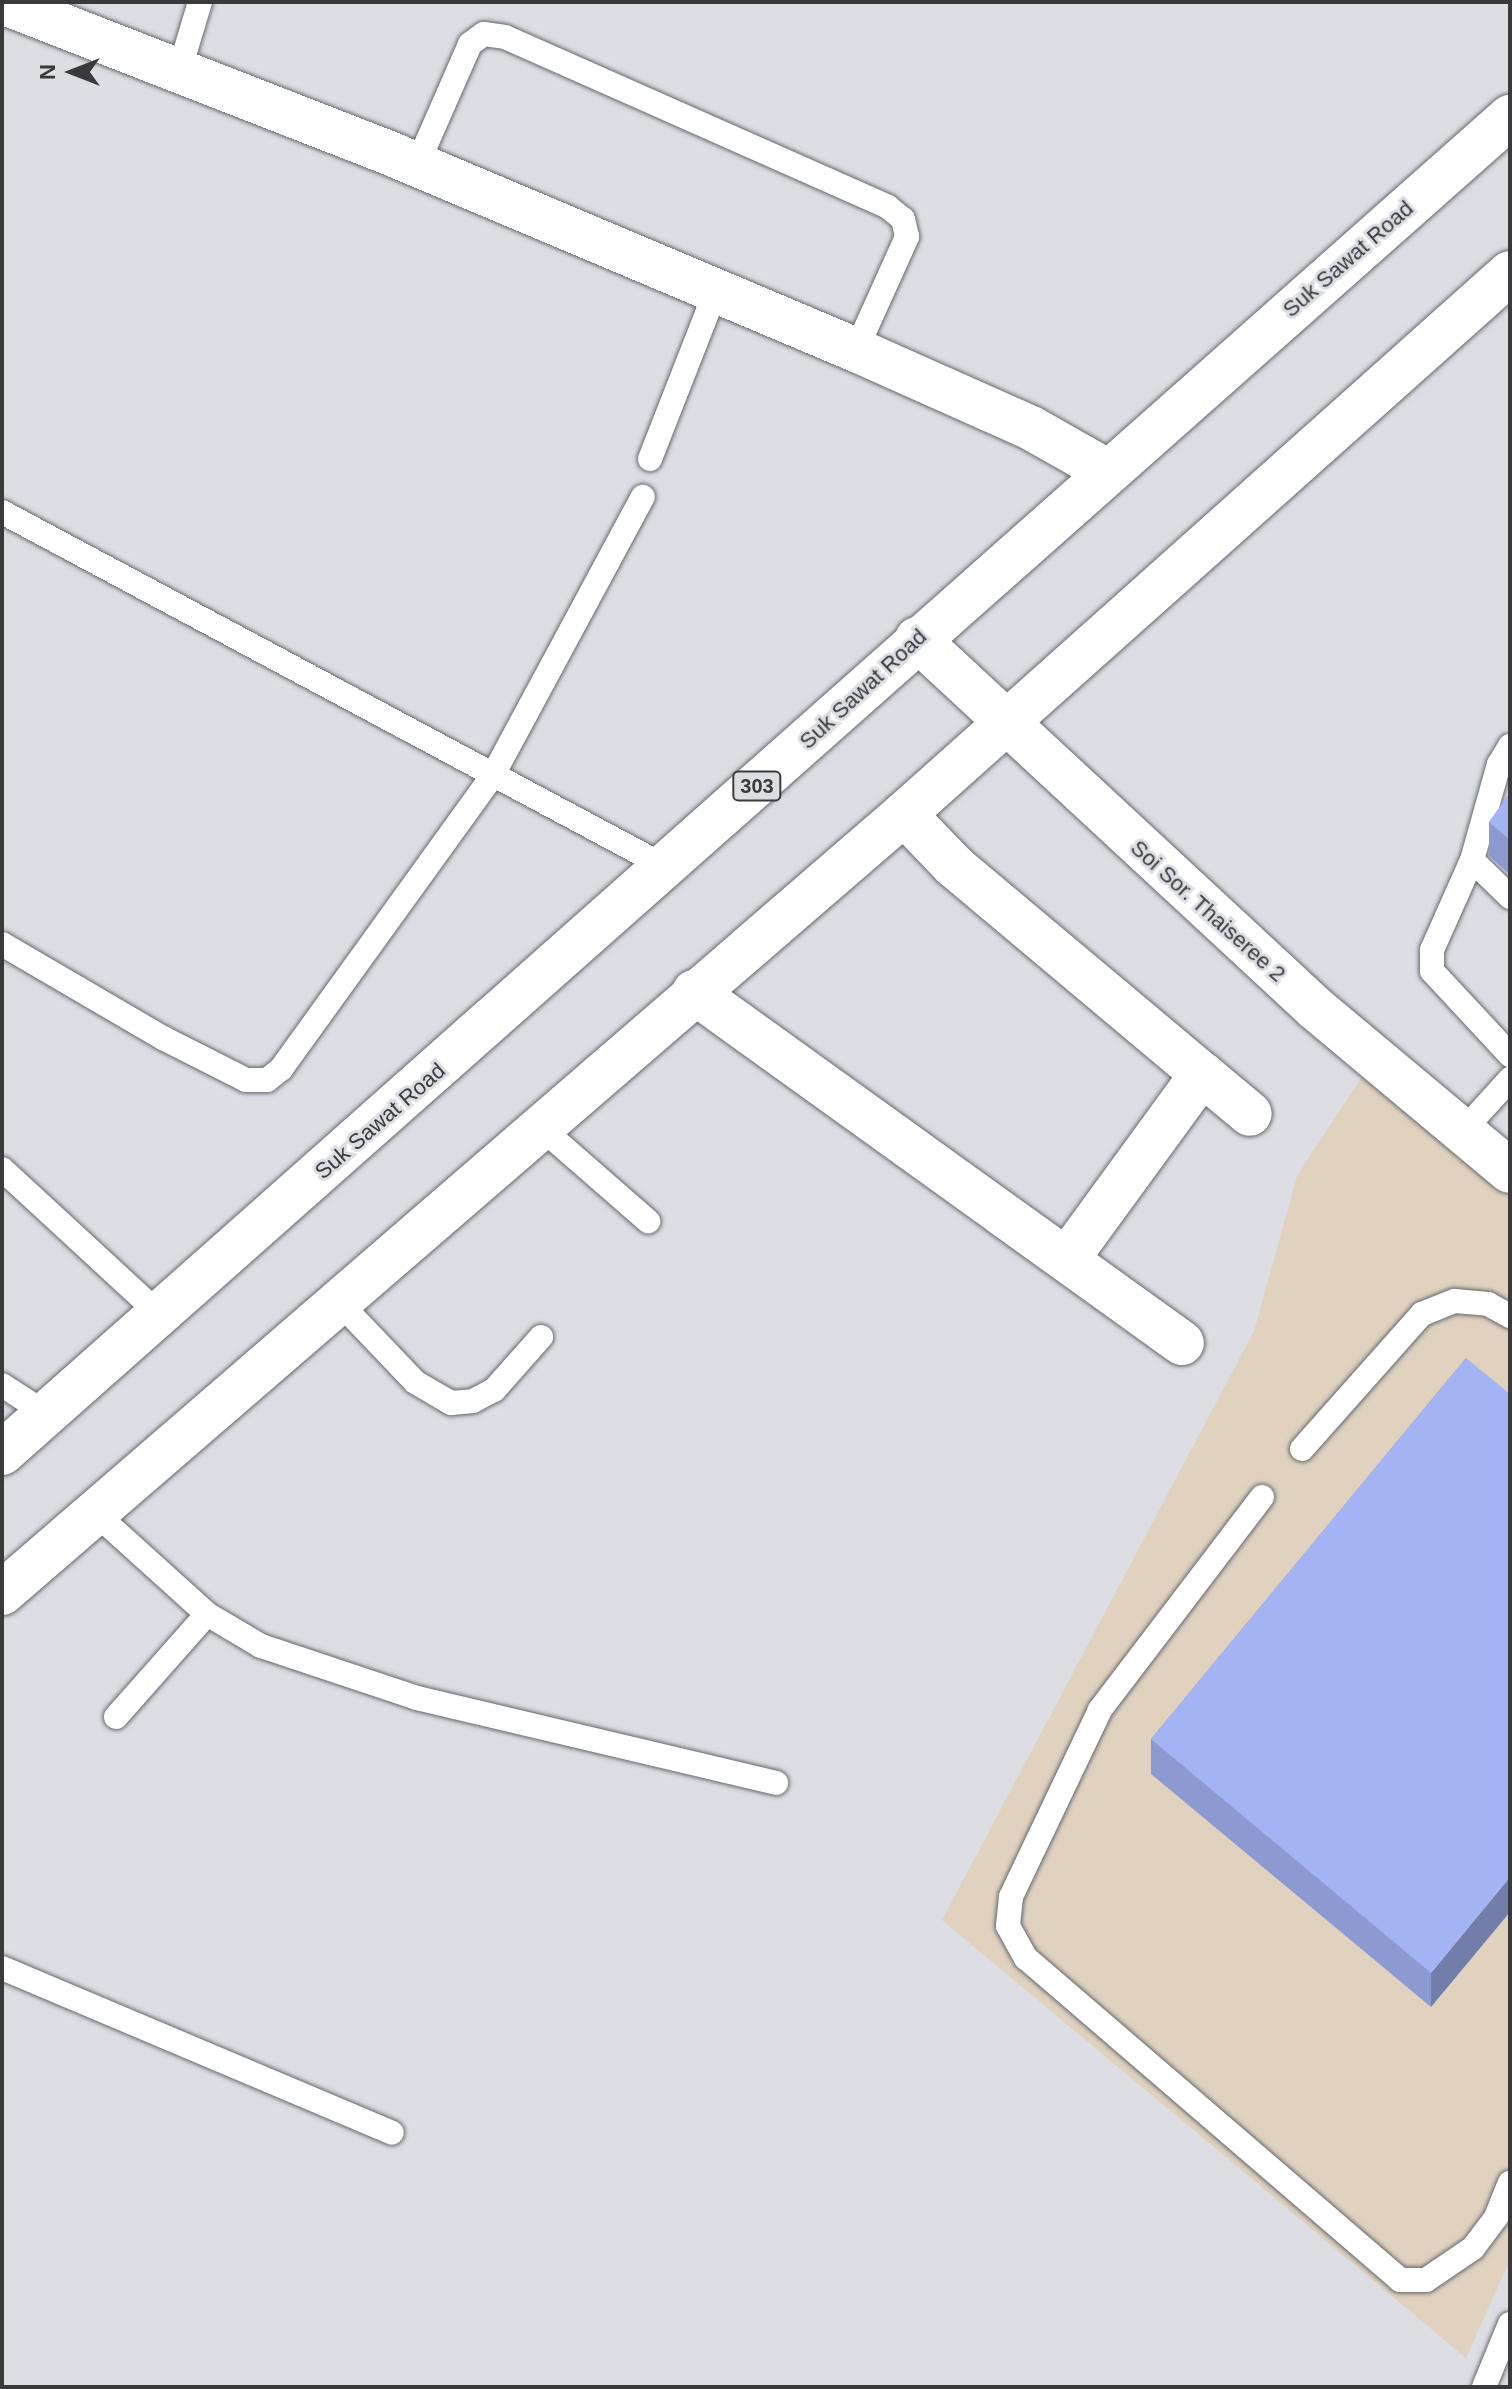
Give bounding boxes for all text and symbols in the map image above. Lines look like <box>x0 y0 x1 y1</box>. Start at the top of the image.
north arrow <box>32 32 112 112</box>
text: N <box>35 64 60 80</box>
street label: Suk Sawat Road <box>1278 195 1418 323</box>
street label: Suk Sawat Road <box>794 623 932 755</box>
road number: 303 <box>731 770 783 802</box>
street label: Soi Sor. Thaiseree 2 <box>1125 835 1291 987</box>
street label: Suk Sawat Road <box>310 1057 450 1185</box>

